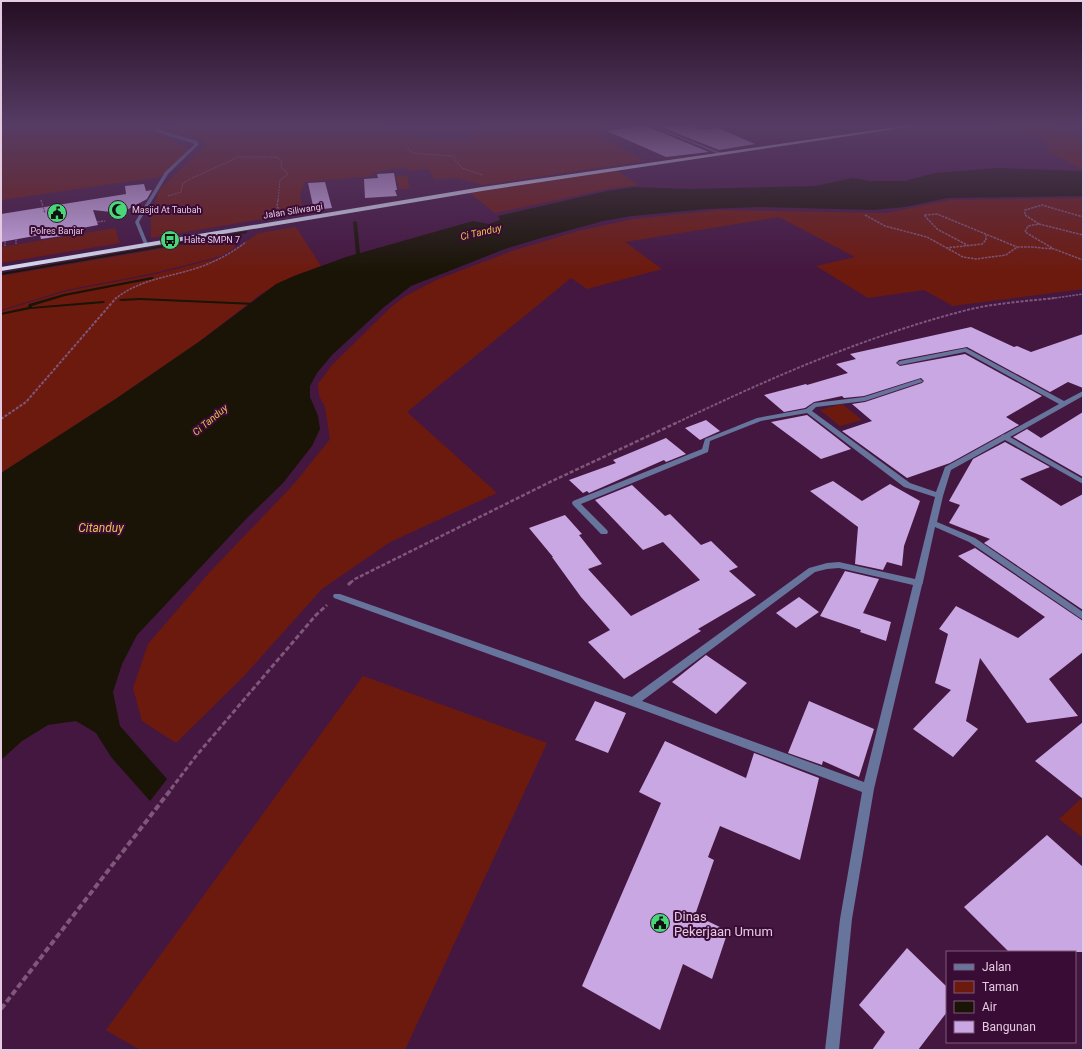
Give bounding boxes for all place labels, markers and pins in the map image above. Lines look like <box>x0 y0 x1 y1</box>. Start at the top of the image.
mosque icon: Masjid At Taubah <box>107 199 129 221</box>
public building icon: Polres Banjar <box>46 202 68 224</box>
place label: Masjid At Taubah <box>132 205 202 215</box>
place label: Polres Banjar <box>30 226 84 236</box>
bus stop icon: Halte SMPN 7 <box>159 229 181 251</box>
place label: Halte SMPN 7 <box>184 235 240 245</box>
place label: Dinas Pekerjaan Umum <box>674 909 773 939</box>
public building icon: Dinas Pekerjaan Umum <box>649 912 671 934</box>

